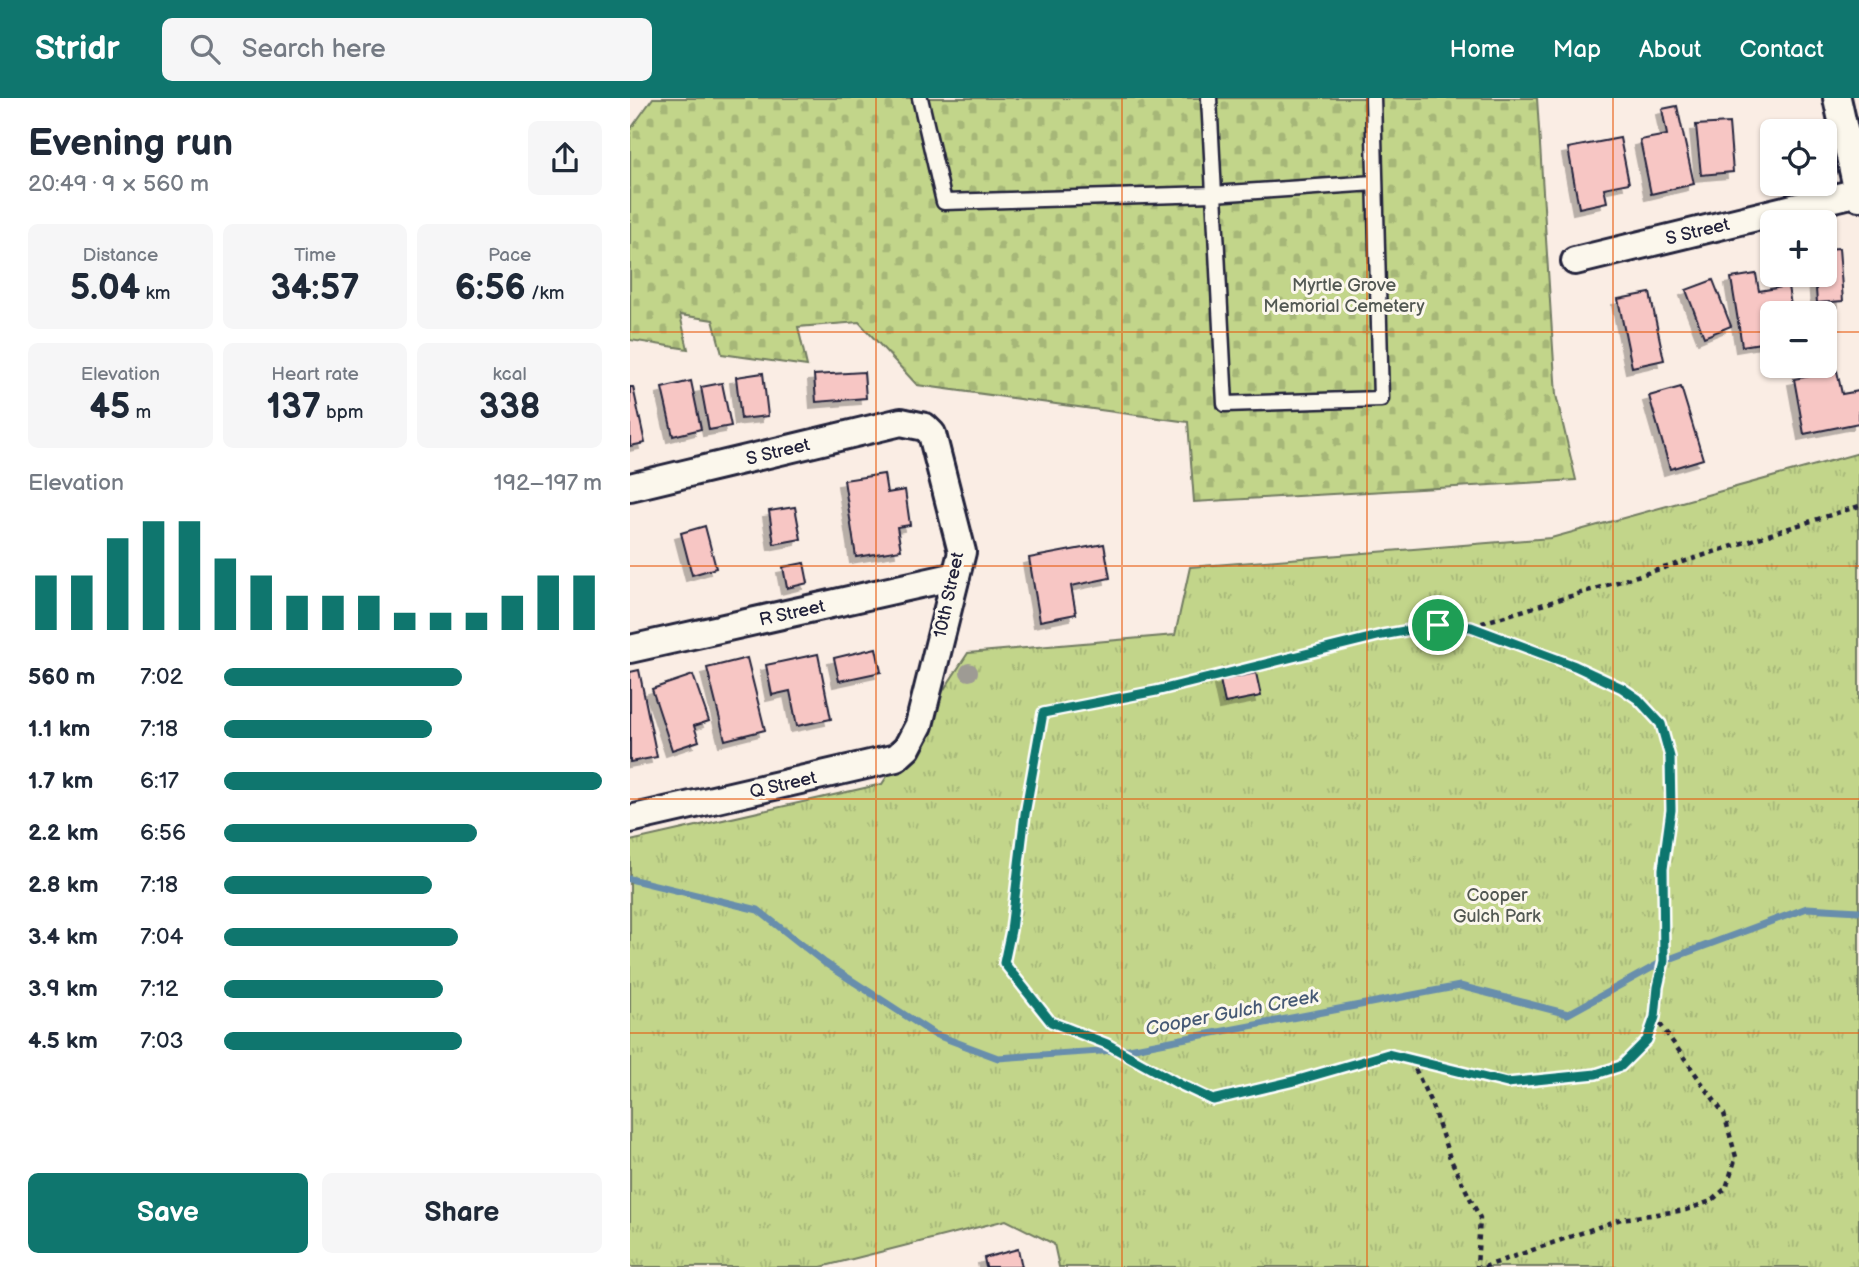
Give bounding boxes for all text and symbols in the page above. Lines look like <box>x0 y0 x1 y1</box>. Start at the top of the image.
search box <box>162 18 652 81</box>
text: Stridr <box>35 29 120 69</box>
icon: search <box>186 30 224 68</box>
text: Search here <box>242 34 386 65</box>
text: Home <box>1450 35 1515 64</box>
text: Map <box>1553 35 1601 64</box>
text: About <box>1639 35 1701 64</box>
text: Contact <box>1739 35 1824 64</box>
map controls <box>1760 119 1837 378</box>
button: locate <box>1760 119 1837 196</box>
text: Evening run <box>28 121 233 166</box>
button: share <box>528 121 602 195</box>
text: 20:49 · 9 × 560 m <box>28 170 209 198</box>
button: + <box>1760 210 1837 287</box>
street label: S Street <box>1663 213 1732 249</box>
text: Distance <box>82 244 158 267</box>
text: Time <box>294 244 336 267</box>
text: Pace <box>488 244 531 267</box>
text: 5.04 <box>70 267 140 310</box>
text: 34:57 <box>271 267 359 310</box>
text: 6:56 <box>455 267 526 310</box>
park label: Myrtle Grove Memorial Cemetery <box>1263 275 1426 317</box>
text: km <box>140 282 171 305</box>
text: /km <box>526 282 565 305</box>
button: − <box>1760 301 1837 378</box>
text: Elevation <box>81 363 160 386</box>
text: Heart rate <box>271 363 359 386</box>
text: kcal <box>493 363 527 386</box>
text: 45 <box>90 386 130 429</box>
text: 137 <box>266 386 321 429</box>
text: 338 <box>479 386 541 429</box>
text: m <box>130 401 151 424</box>
text: bpm <box>321 401 364 424</box>
street label: S Street <box>744 434 812 469</box>
text: Elevation <box>28 469 124 497</box>
text: 192–197 m <box>494 469 602 497</box>
street label: 10th Street <box>930 550 968 640</box>
street label: R Street <box>757 595 827 630</box>
pin <box>1408 595 1468 655</box>
icon: arrive <box>1419 606 1457 644</box>
text: 560 m <box>28 663 95 691</box>
text: 7:02 <box>140 663 183 691</box>
text: 1.1 km <box>28 715 90 743</box>
text: 7:18 <box>140 715 178 743</box>
text: 1.7 km <box>28 767 93 795</box>
text: 6:17 <box>140 767 179 795</box>
street label: Q Street <box>748 767 819 803</box>
text: 2.2 km <box>28 819 99 847</box>
text: 6:56 <box>140 819 186 847</box>
text: 2.8 km <box>28 871 99 899</box>
text: 7:18 <box>140 871 178 899</box>
park label: Cooper Gulch Park <box>1453 885 1541 927</box>
text: 3.4 km <box>28 923 98 951</box>
text: 7:04 <box>140 923 184 951</box>
text: 3.9 km <box>28 975 98 1003</box>
text: 7:12 <box>140 975 178 1003</box>
water label: Cooper Gulch Creek <box>1143 985 1321 1041</box>
text: 4.5 km <box>28 1027 98 1055</box>
text: 7:03 <box>140 1027 184 1055</box>
button: Save <box>28 1173 308 1253</box>
button: Share <box>322 1173 602 1253</box>

